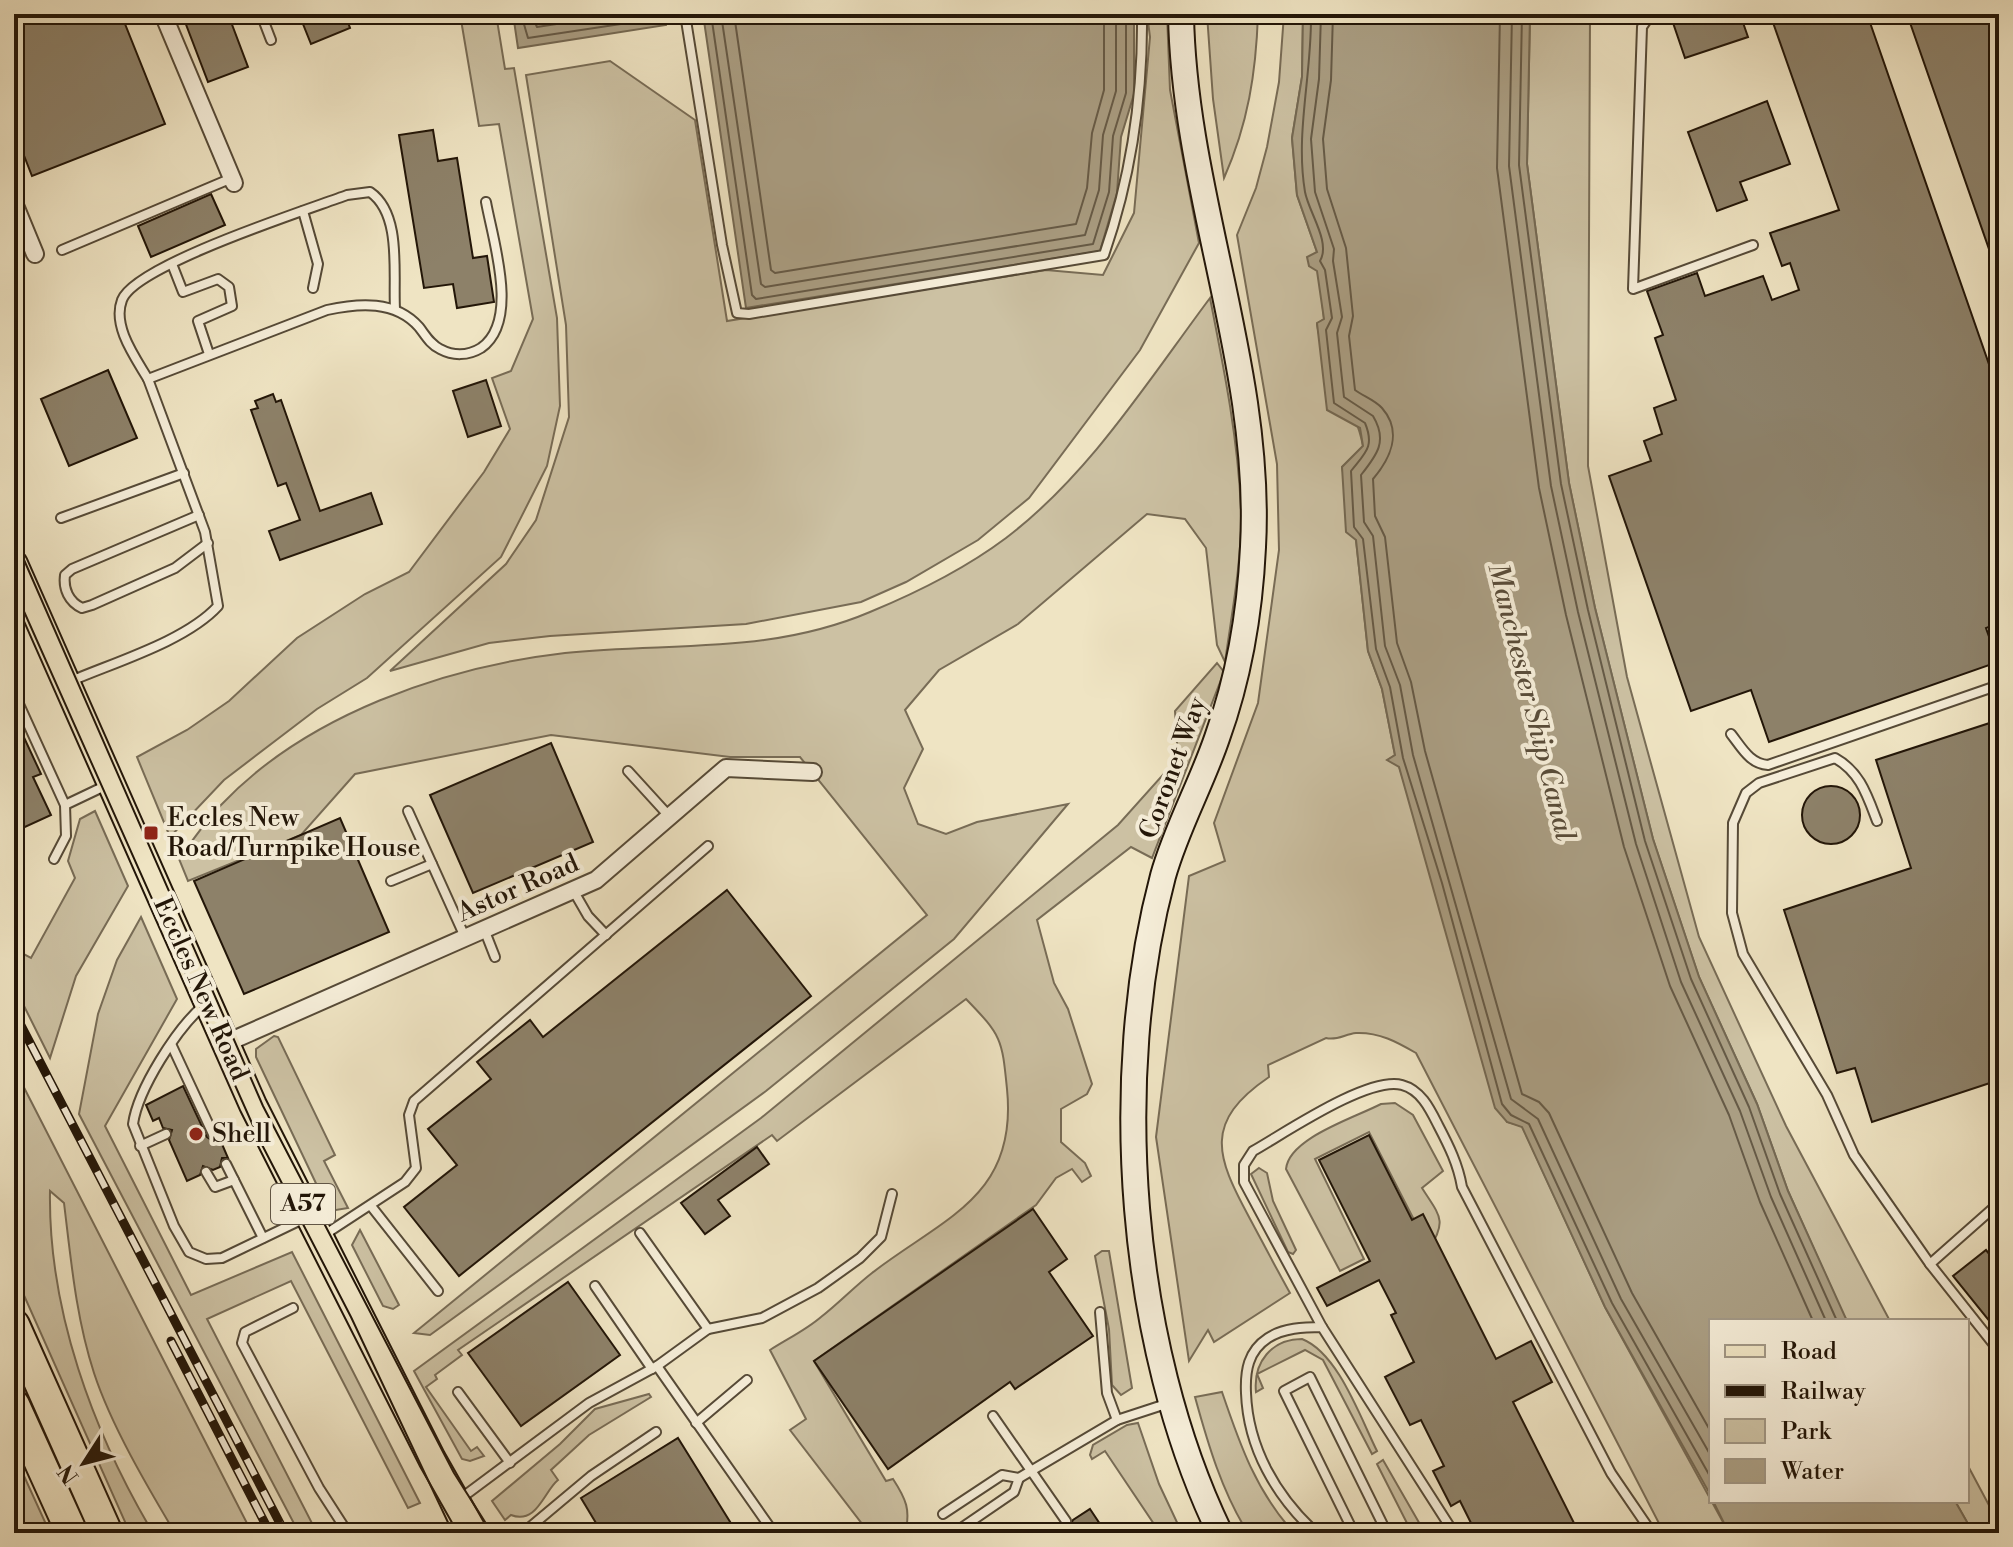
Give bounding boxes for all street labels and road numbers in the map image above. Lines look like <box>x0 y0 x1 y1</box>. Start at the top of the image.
street label: Coronet Way <box>1133 692 1214 843</box>
street label: Astor Road <box>451 847 584 929</box>
street label: Eccles New Road <box>146 892 256 1086</box>
road number: A57 <box>271 1184 335 1224</box>

